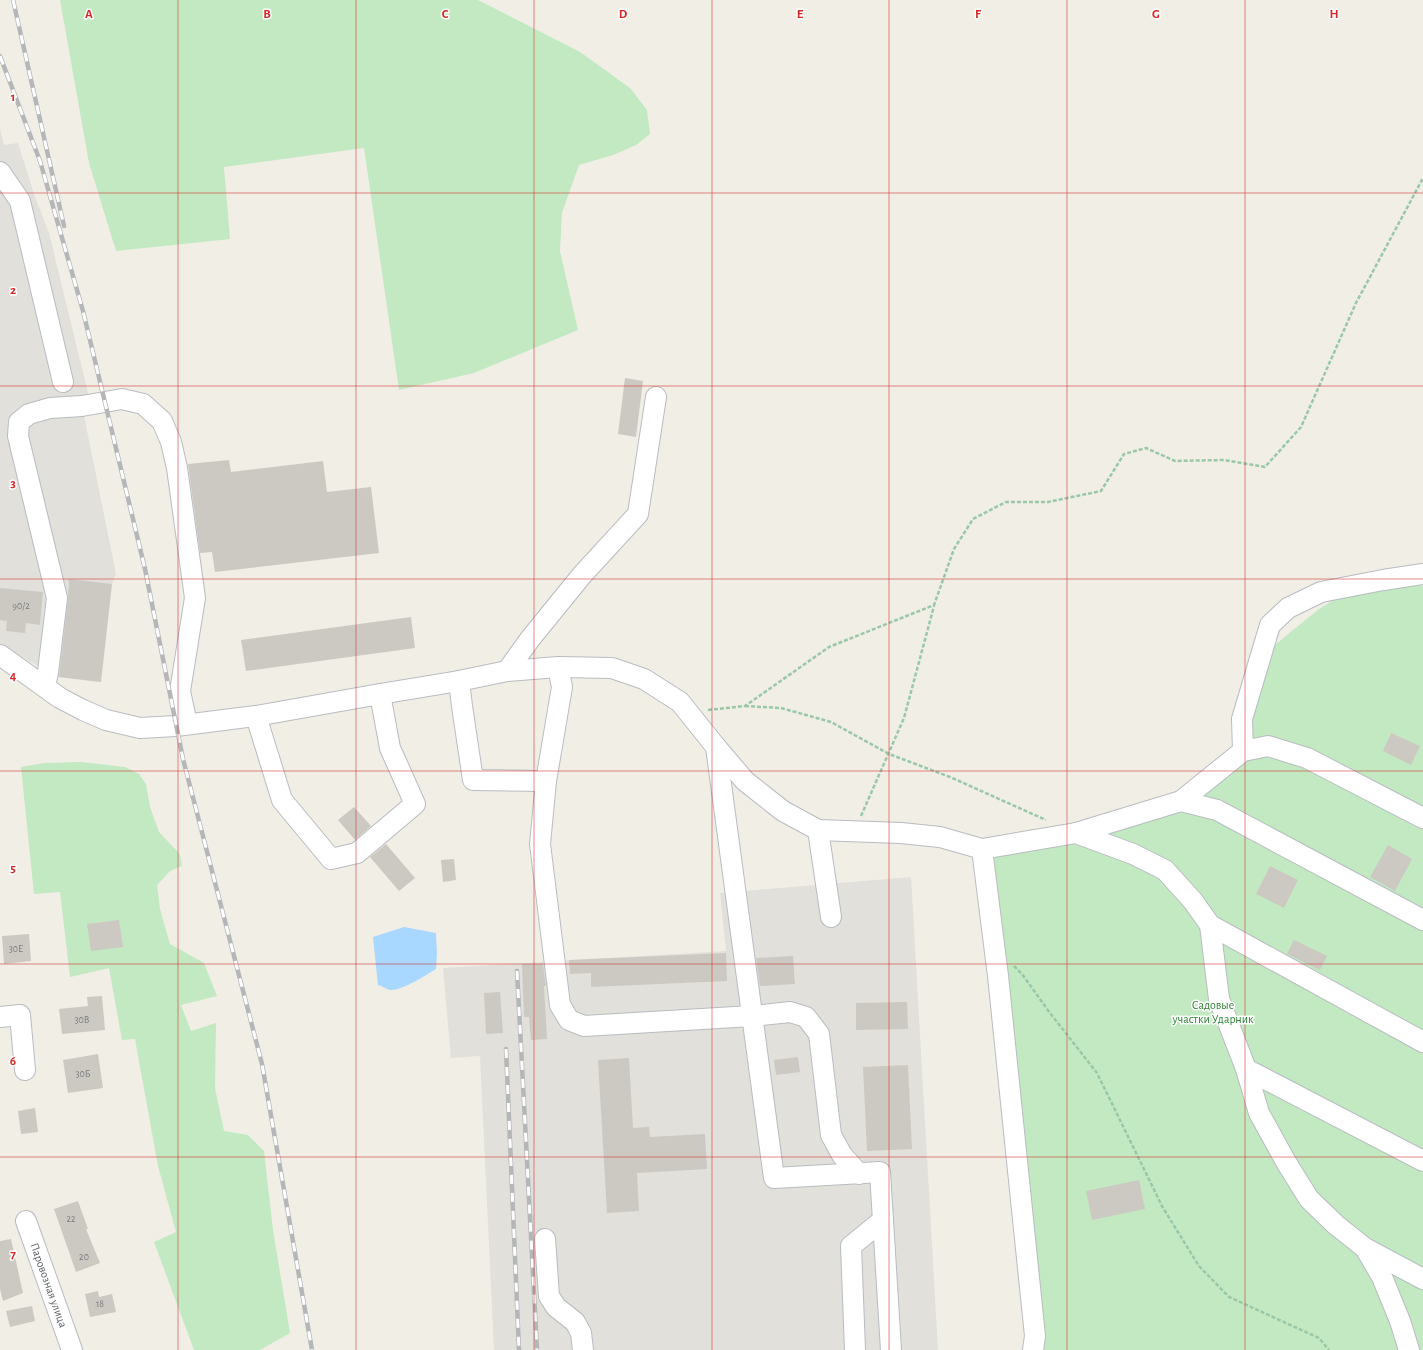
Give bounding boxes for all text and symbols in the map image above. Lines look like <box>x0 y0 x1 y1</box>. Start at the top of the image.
text: A <box>85 8 93 21</box>
text: B <box>263 8 271 21</box>
text: C <box>442 8 449 21</box>
text: D <box>619 8 628 21</box>
text: E <box>797 8 804 21</box>
text: F <box>975 8 982 21</box>
text: G <box>1152 8 1160 21</box>
text: H <box>1329 8 1339 21</box>
text: 1 <box>11 91 15 104</box>
text: 2 <box>10 284 16 297</box>
text: 3 <box>10 477 16 490</box>
house number: 90/2 <box>12 601 30 611</box>
text: 4 <box>10 670 17 683</box>
text: 5 <box>10 862 16 875</box>
house number: 30Е <box>9 944 23 954</box>
park label: Садовые участки Ударник <box>1172 999 1254 1026</box>
house number: 30В <box>74 1015 90 1025</box>
text: 6 <box>10 1055 16 1068</box>
house number: 30Б <box>75 1069 91 1079</box>
house number: 22 <box>66 1214 76 1224</box>
street label: Паровозная улица <box>28 1241 70 1329</box>
text: 7 <box>10 1248 16 1261</box>
house number: 20 <box>79 1252 89 1262</box>
house number: 18 <box>96 1299 104 1309</box>

